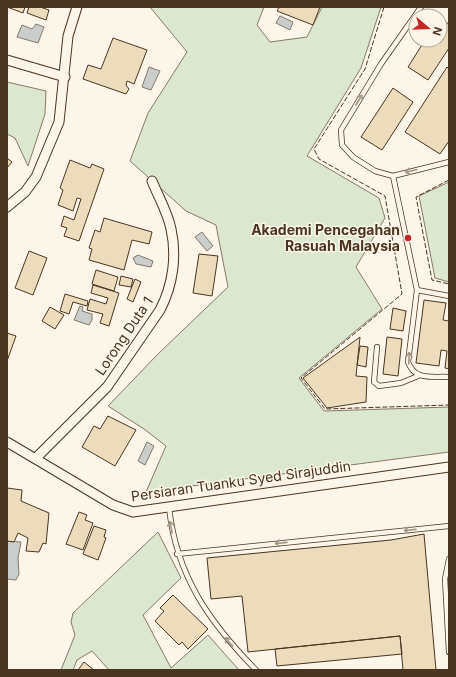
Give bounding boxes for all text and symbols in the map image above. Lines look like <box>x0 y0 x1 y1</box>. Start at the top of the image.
north arrow <box>408 8 448 48</box>
text: N <box>429 25 445 38</box>
one-way arrow <box>356 94 364 106</box>
one-way arrow <box>405 168 418 176</box>
place label: Akademi Pencegahan Rasuah Malaysia <box>251 221 400 254</box>
marker: Akademi Pencegahan Rasuah Malaysia <box>403 233 413 243</box>
street label: Lorong Duta 1 <box>91 293 156 378</box>
one-way arrow <box>405 352 413 365</box>
street label: Persiaran Tuanku Syed Sirajuddin <box>130 457 352 504</box>
one-way arrow <box>167 521 175 534</box>
one-way arrow <box>404 526 417 533</box>
one-way arrow <box>275 539 288 547</box>
one-way arrow <box>225 636 234 647</box>

